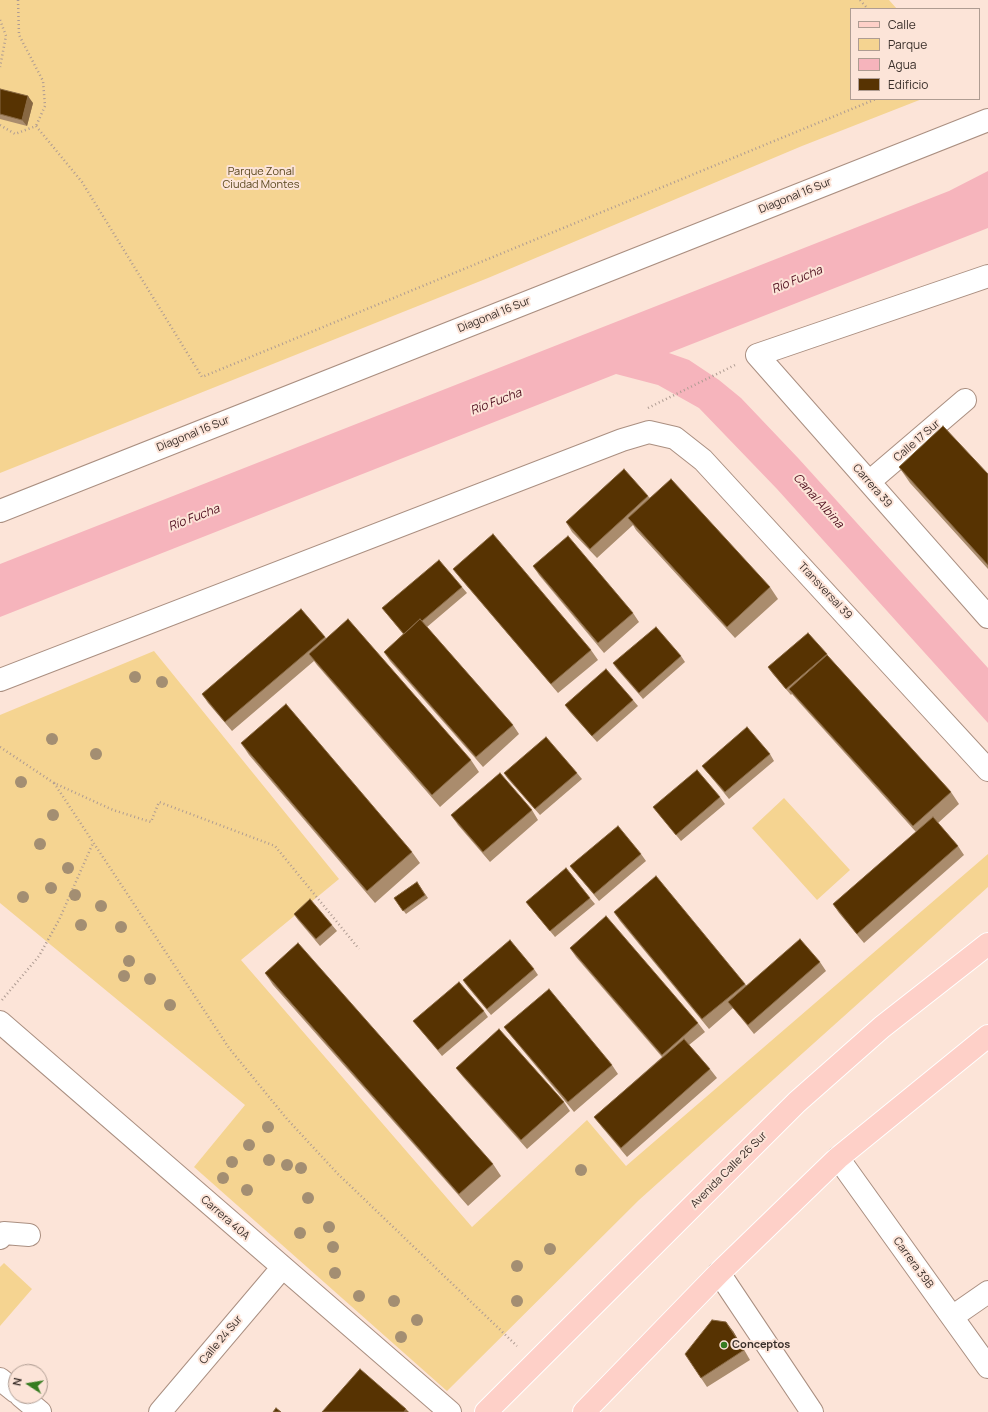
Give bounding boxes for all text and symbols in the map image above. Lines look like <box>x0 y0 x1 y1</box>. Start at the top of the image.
legend <box>850 8 980 100</box>
text: Calle <box>888 16 916 33</box>
text: Parque <box>888 36 927 53</box>
text: Agua <box>888 56 917 73</box>
text: Edificio <box>888 76 928 93</box>
park label: Parque Zonal Ciudad Montes <box>223 165 299 191</box>
street label: Diagonal 16 Sur <box>757 175 833 217</box>
water label: Río Fucha <box>770 263 824 297</box>
street label: Diagonal 16 Sur <box>456 294 532 336</box>
water label: Río Fucha <box>468 386 524 418</box>
street label: Diagonal 16 Sur <box>155 413 231 455</box>
street label: Calle 17 Sur <box>891 417 943 465</box>
street label: Carrera 39 <box>850 462 894 510</box>
water label: Canal Albina <box>790 471 846 531</box>
water label: Río Fucha <box>166 502 222 534</box>
street label: Transversal 39 <box>795 560 855 622</box>
street label: Avenida Calle 26 Sur <box>688 1129 770 1211</box>
street label: Carrera 40A <box>198 1193 252 1243</box>
street label: Carrera 39B <box>890 1235 936 1291</box>
street label: Calle 24 Sur <box>197 1313 245 1367</box>
place label: Conceptos <box>732 1338 790 1352</box>
marker: Conceptos <box>719 1340 729 1350</box>
north arrow <box>8 1364 48 1404</box>
text: N <box>9 1376 25 1387</box>

